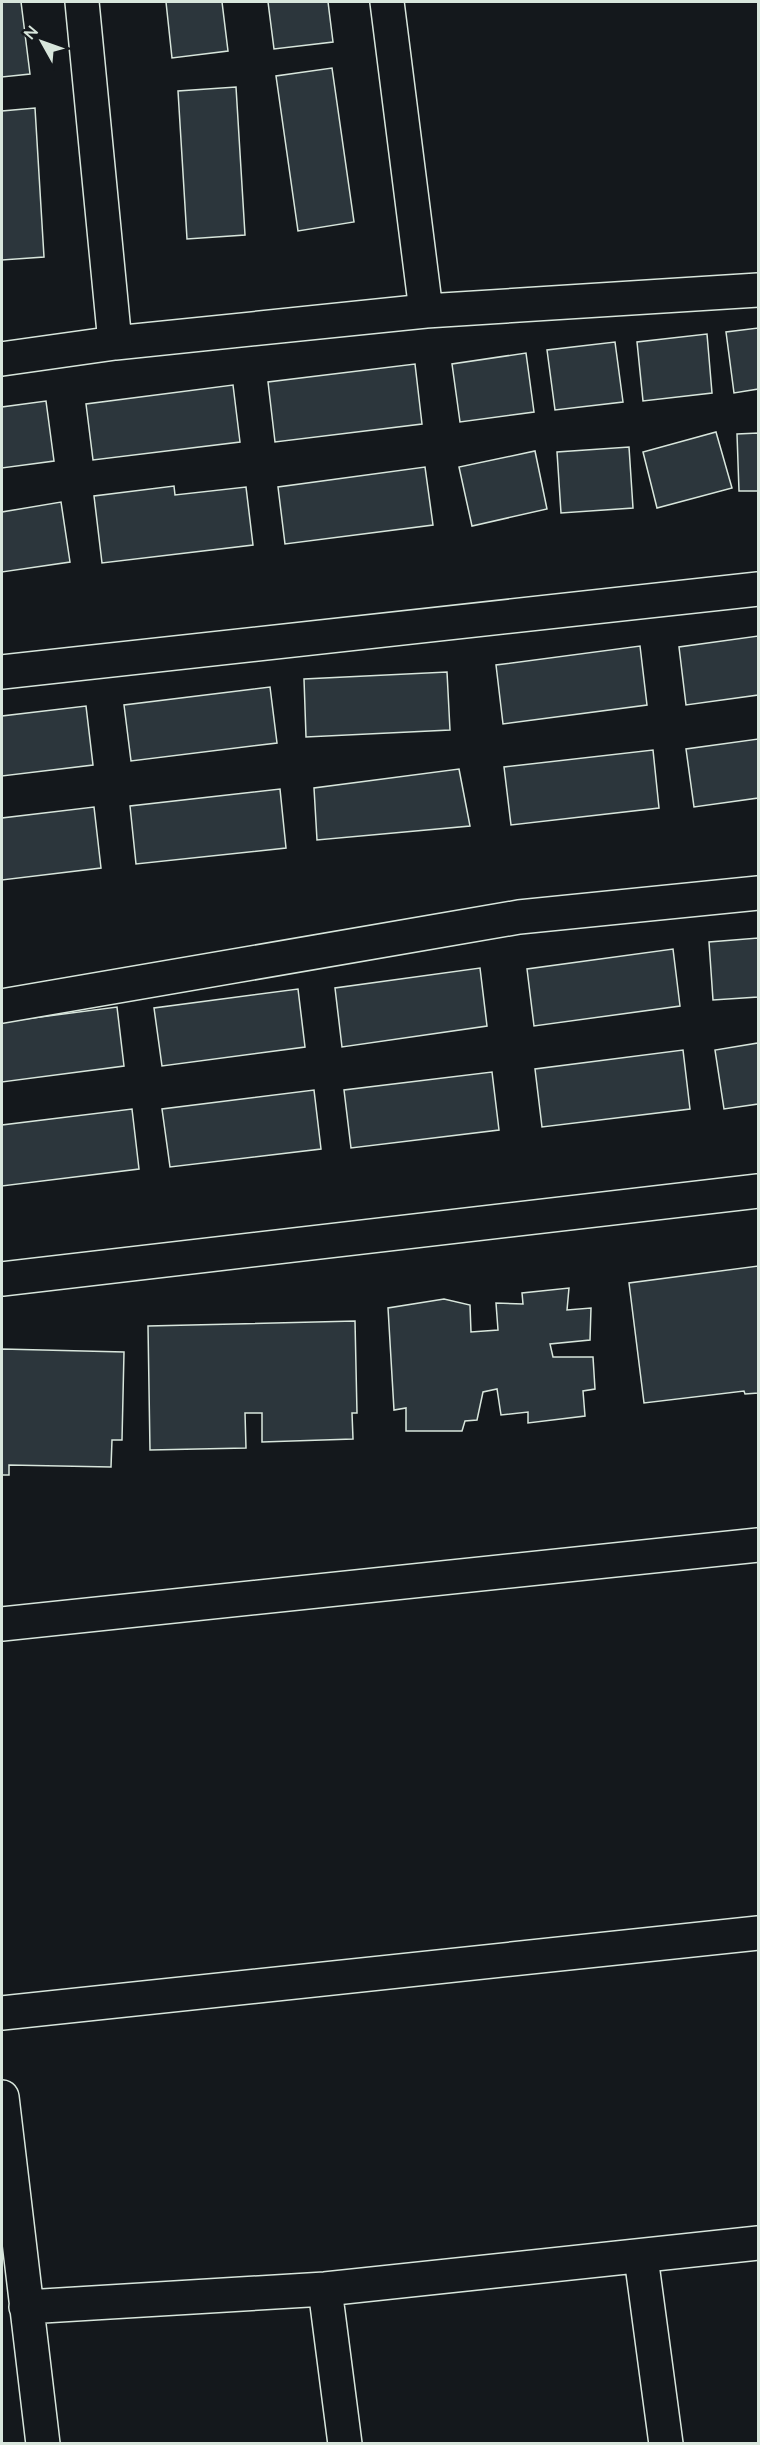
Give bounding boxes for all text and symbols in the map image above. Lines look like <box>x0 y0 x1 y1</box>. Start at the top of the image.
north arrow <box>12 12 72 72</box>
text: N <box>19 21 42 43</box>

